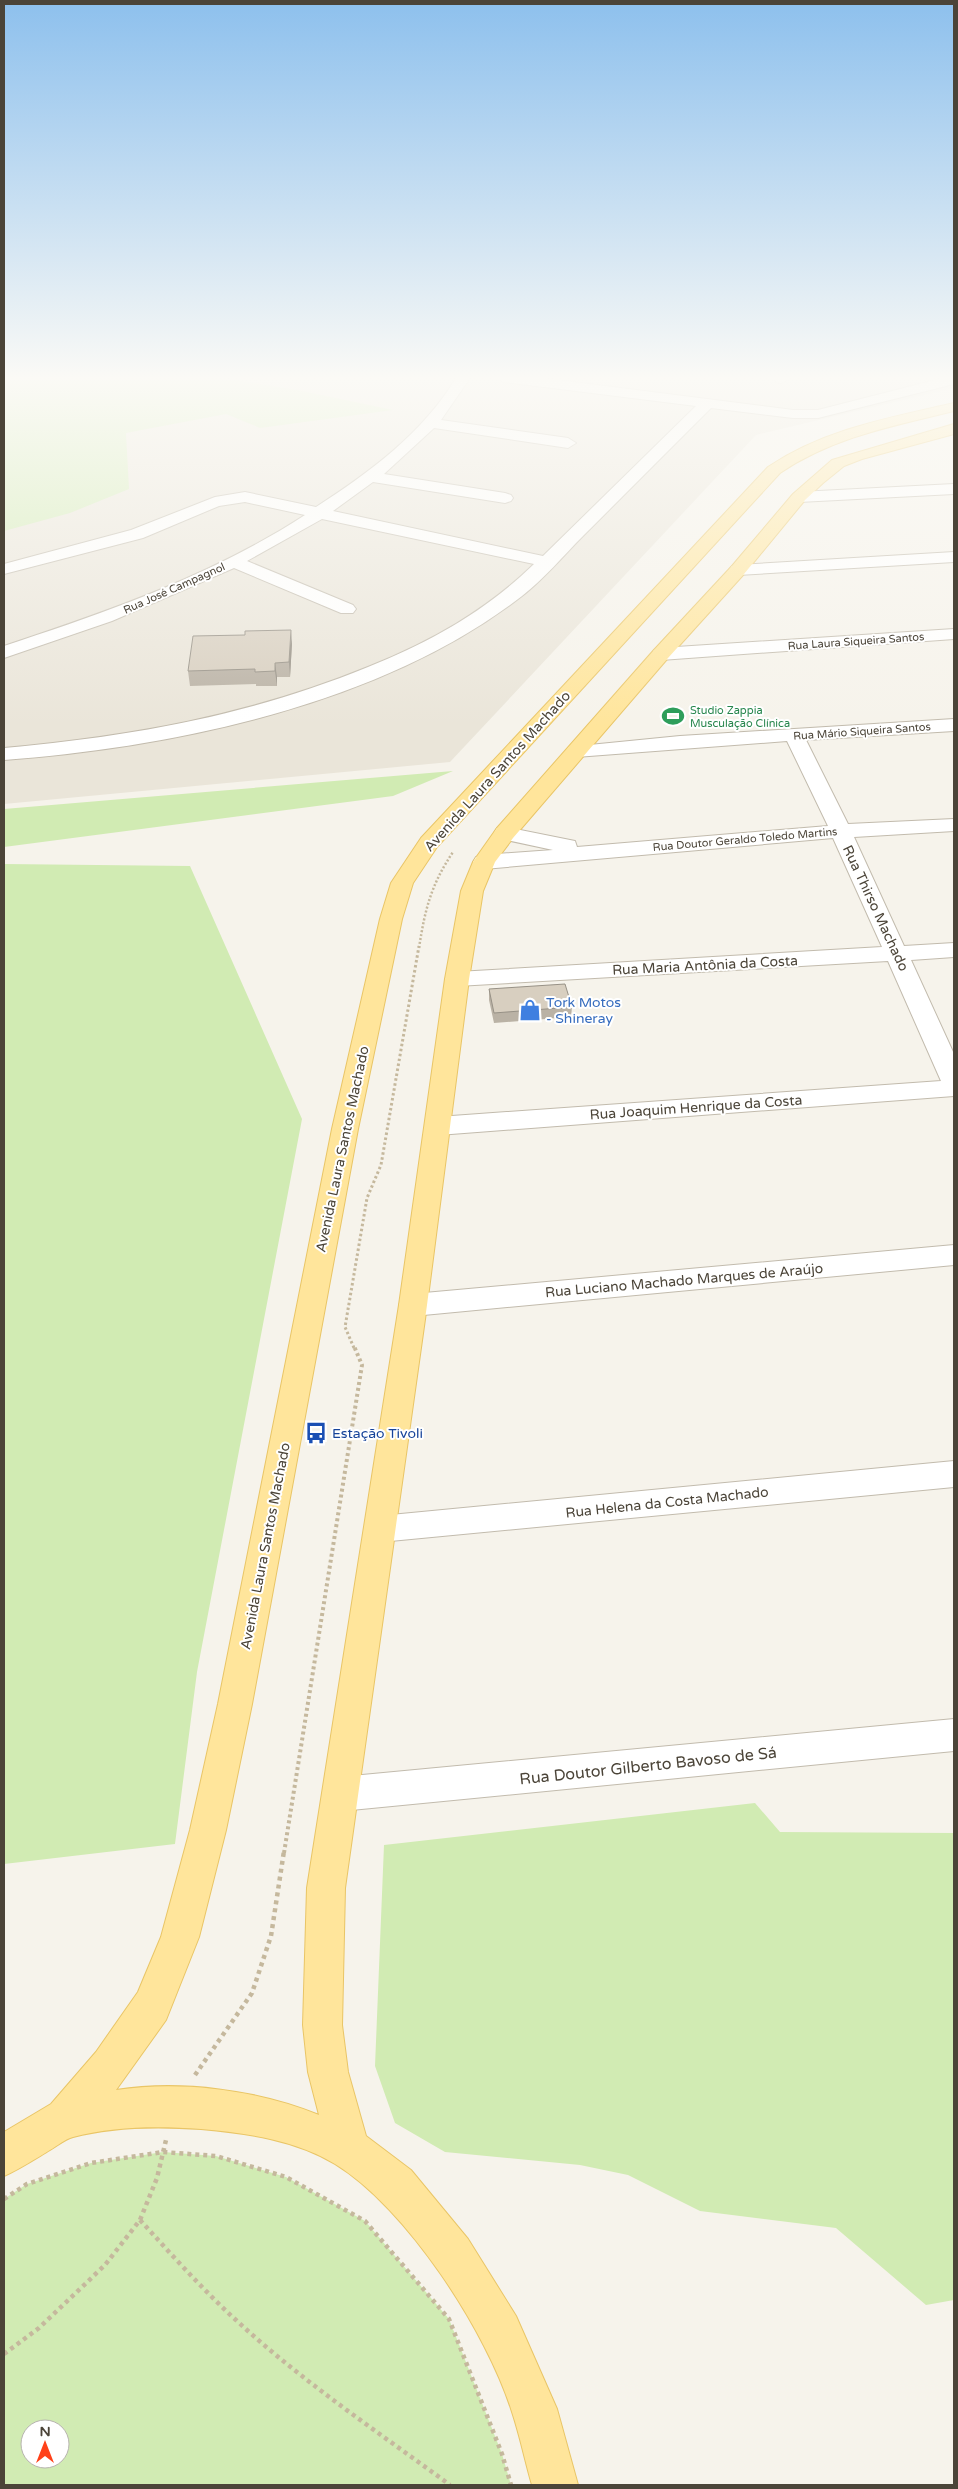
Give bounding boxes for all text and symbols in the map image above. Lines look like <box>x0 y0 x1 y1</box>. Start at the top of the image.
street label: Rua José Campagnol <box>121 560 227 617</box>
street label: Rua Laura Siqueira Santos <box>787 630 925 653</box>
street label: Avenida Laura Santos Machado <box>421 687 574 855</box>
sports icon: Studio Zappia Musculação Clínica <box>660 703 686 729</box>
place label: Studio Zappia Musculação Clínica <box>690 704 790 730</box>
street label: Rua Mário Siqueira Santos <box>793 720 931 743</box>
street label: Rua Doutor Geraldo Toledo Martins <box>652 825 838 854</box>
street label: Rua Thirso Machado <box>839 842 912 974</box>
street label: Rua Maria Antônia da Costa <box>612 952 798 979</box>
place label: Tork Motos - Shineray <box>546 994 621 1027</box>
shop icon: Tork Motos - Shineray <box>517 997 543 1023</box>
street label: Avenida Laura Santos Machado <box>312 1044 373 1254</box>
street label: Rua Joaquim Henrique da Costa <box>589 1092 803 1123</box>
street label: Rua Luciano Machado Marques de Araújo <box>544 1260 824 1301</box>
bus stop icon: Estação Tivoli <box>303 1420 329 1446</box>
place label: Estação Tivoli <box>332 1425 423 1442</box>
street label: Avenida Laura Santos Machado <box>237 1441 294 1651</box>
street label: Rua Helena da Costa Machado <box>565 1483 769 1522</box>
street label: Rua Doutor Gilberto Bavoso de Sá <box>519 1743 778 1789</box>
north arrow <box>20 2419 70 2469</box>
text: N <box>39 2423 51 2440</box>

